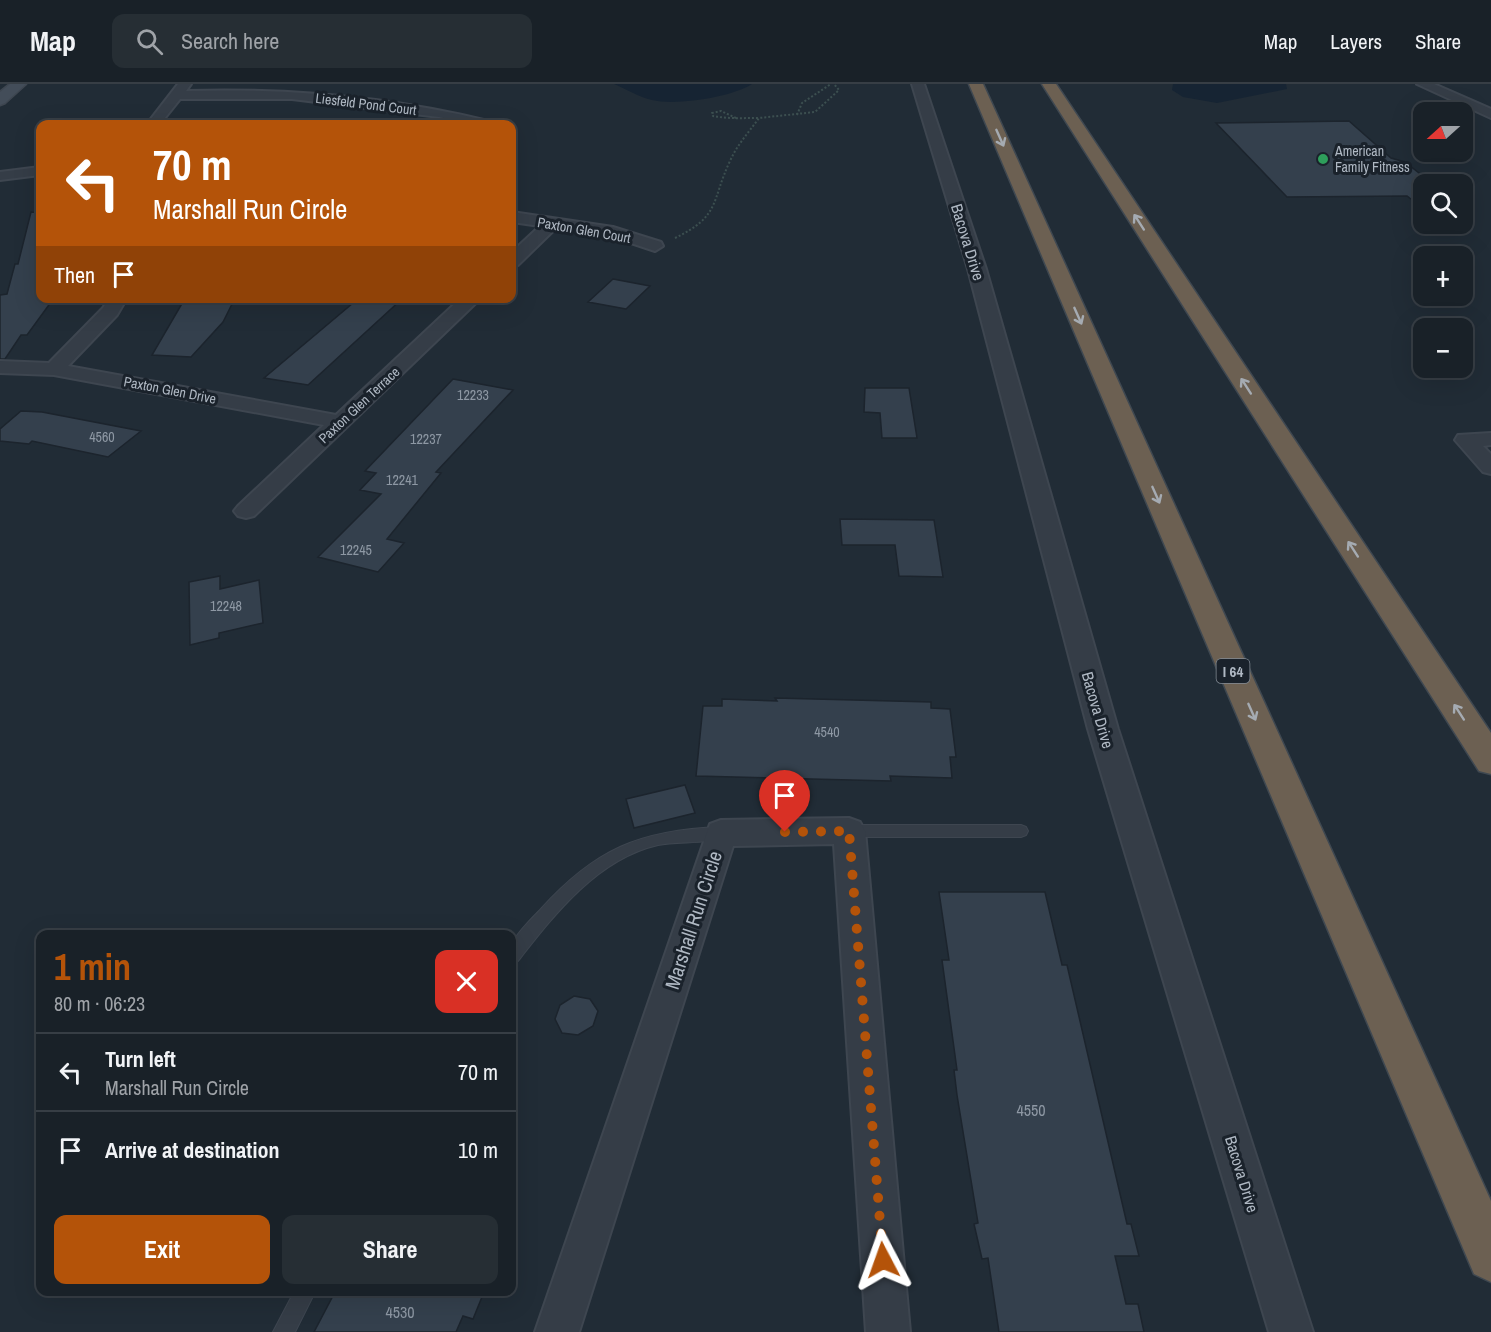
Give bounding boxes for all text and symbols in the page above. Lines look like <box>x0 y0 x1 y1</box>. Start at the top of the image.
search box <box>112 14 532 68</box>
text: Map <box>30 22 76 60</box>
icon: search <box>133 25 166 58</box>
text: Search here <box>181 26 279 56</box>
text: Map <box>1264 27 1297 56</box>
text: Layers <box>1330 27 1382 56</box>
text: Share <box>1415 27 1461 56</box>
street label: Liesfeld Pond Court <box>315 89 417 119</box>
north arrow <box>1413 102 1473 162</box>
map controls <box>1413 102 1473 378</box>
one-way arrow <box>994 128 1006 146</box>
text: 70 m <box>153 137 232 193</box>
place label: American Family Fitness <box>1334 142 1410 176</box>
icon: left <box>54 144 132 222</box>
marker: American Family Fitness <box>1316 152 1330 166</box>
button: search <box>1413 174 1473 234</box>
text: Marshall Run Circle <box>153 191 347 227</box>
street label: Bacova Drive <box>946 201 990 283</box>
street label: Paxton Glen Court <box>536 213 632 247</box>
one-way arrow <box>1133 214 1146 231</box>
button: + <box>1413 246 1473 306</box>
icon: arrive <box>107 258 140 291</box>
text: Then <box>54 260 95 290</box>
one-way arrow <box>1073 307 1084 325</box>
button: − <box>1413 318 1473 378</box>
street label: Paxton Glen Terrace <box>315 363 403 447</box>
street label: Paxton Glen Drive <box>122 372 218 408</box>
one-way arrow <box>1240 378 1252 394</box>
house number: 12233 <box>457 386 489 404</box>
house number: 4560 <box>89 428 115 446</box>
house number: 12237 <box>410 430 442 448</box>
house number: 12241 <box>386 471 419 489</box>
one-way arrow <box>1151 485 1163 503</box>
house number: 12245 <box>340 541 372 559</box>
one-way arrow <box>1346 541 1358 558</box>
house number: 12248 <box>210 597 242 615</box>
road number: I 64 <box>1216 659 1250 683</box>
street label: Bacova Drive <box>1077 669 1119 751</box>
one-way arrow <box>1246 702 1258 720</box>
one-way arrow <box>1453 705 1465 721</box>
house number: 4540 <box>814 723 840 741</box>
pin <box>759 770 810 832</box>
icon: arrive <box>768 779 801 812</box>
street label: Marshall Run Circle <box>658 847 728 993</box>
text: 1 min <box>54 943 131 991</box>
button: close <box>435 950 498 1013</box>
text: 80 m · 06:23 <box>54 990 145 1017</box>
text: Turn left <box>105 1044 176 1074</box>
icon: left <box>54 1056 87 1089</box>
text: 70 m <box>458 1057 498 1087</box>
text: Marshall Run Circle <box>105 1074 249 1101</box>
house number: 4550 <box>1016 1099 1046 1121</box>
street label: Bacova Drive <box>1220 1133 1264 1215</box>
icon: arrive <box>54 1134 87 1167</box>
text: Arrive at destination <box>105 1135 279 1165</box>
text: 10 m <box>458 1135 498 1165</box>
button: Exit <box>54 1215 270 1284</box>
button: Share <box>282 1215 498 1284</box>
position arrow <box>851 1228 915 1292</box>
house number: 4530 <box>385 1301 415 1323</box>

